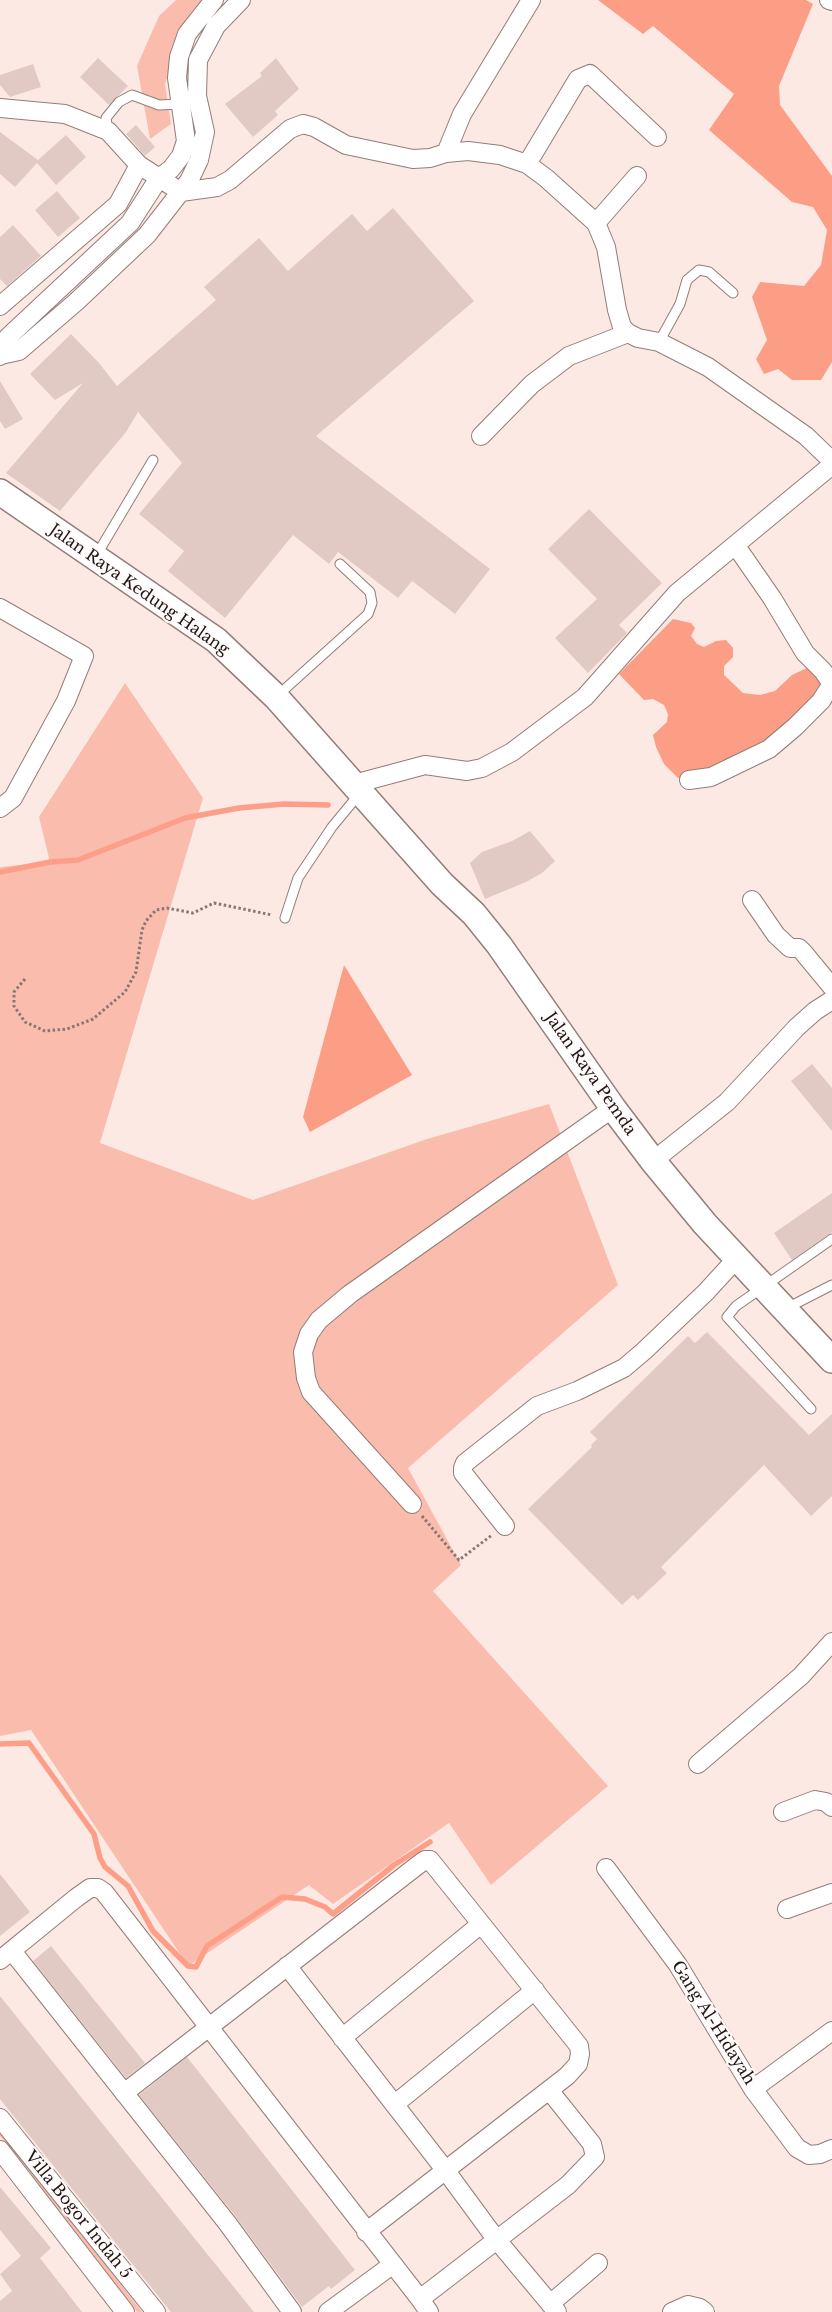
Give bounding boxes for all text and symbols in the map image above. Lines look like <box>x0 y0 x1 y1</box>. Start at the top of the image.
street label: Jalan Raya Kedung Halang <box>45 520 233 660</box>
street label: Jalan Raya Pemda <box>540 1009 640 1139</box>
street label: Gang Al-Hidayah <box>667 1958 759 2088</box>
street label: Villa Bogor Indah 5 <box>21 2147 135 2283</box>

